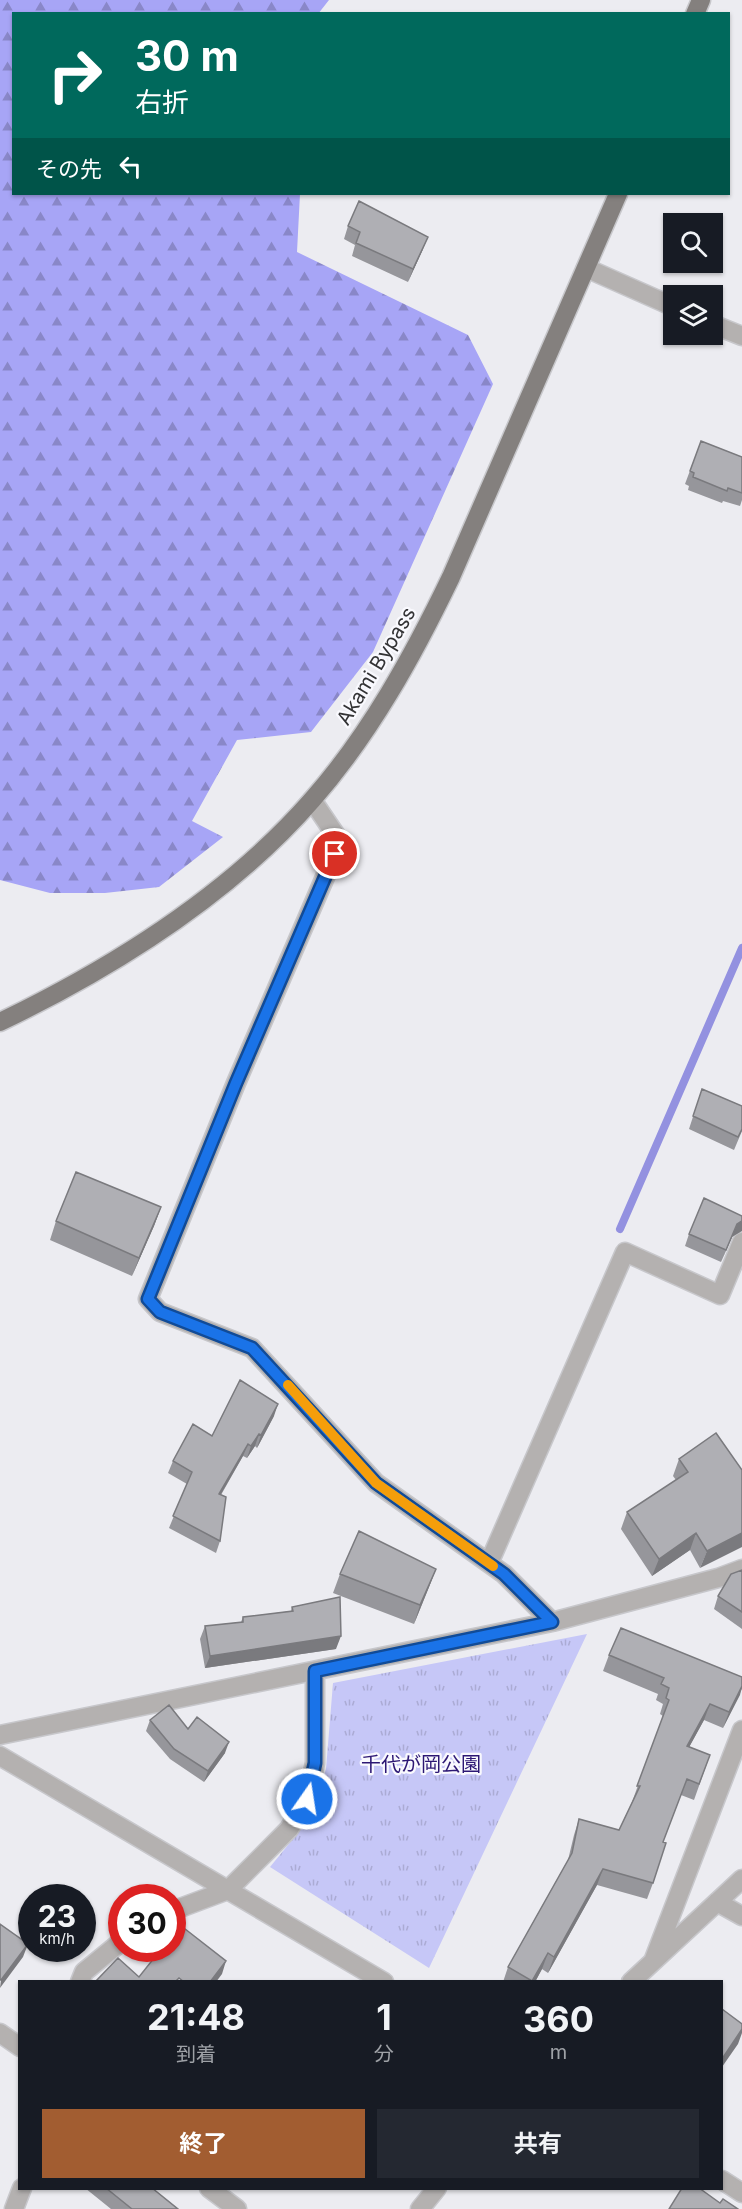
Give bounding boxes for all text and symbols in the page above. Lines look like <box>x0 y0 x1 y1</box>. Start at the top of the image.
text: 30 m <box>135 30 239 81</box>
icon: right <box>36 36 114 114</box>
text: 右折 <box>135 86 189 119</box>
icon: left <box>114 150 147 183</box>
text: その先 <box>36 156 102 182</box>
map controls <box>663 213 723 345</box>
button: search <box>663 213 723 273</box>
button: layers <box>663 285 723 345</box>
street label: Akami Bypass <box>331 603 421 729</box>
pin <box>309 828 360 879</box>
icon: arrive <box>318 837 351 870</box>
park label: 千代が岡公園 <box>361 1752 481 1776</box>
position arrow <box>275 1767 339 1831</box>
speed limit sign: 30 <box>108 1884 186 1962</box>
text: 23 <box>38 1898 76 1934</box>
text: km/h <box>39 1929 75 1948</box>
text: 21:48 <box>147 1995 245 2039</box>
text: 1 <box>376 1995 392 2039</box>
text: 360 <box>523 1997 594 2041</box>
text: m <box>550 2040 567 2064</box>
text: 到着 <box>176 2042 216 2066</box>
text: 分 <box>374 2042 394 2066</box>
button: 終了 <box>42 2109 365 2178</box>
button: 共有 <box>377 2109 699 2178</box>

